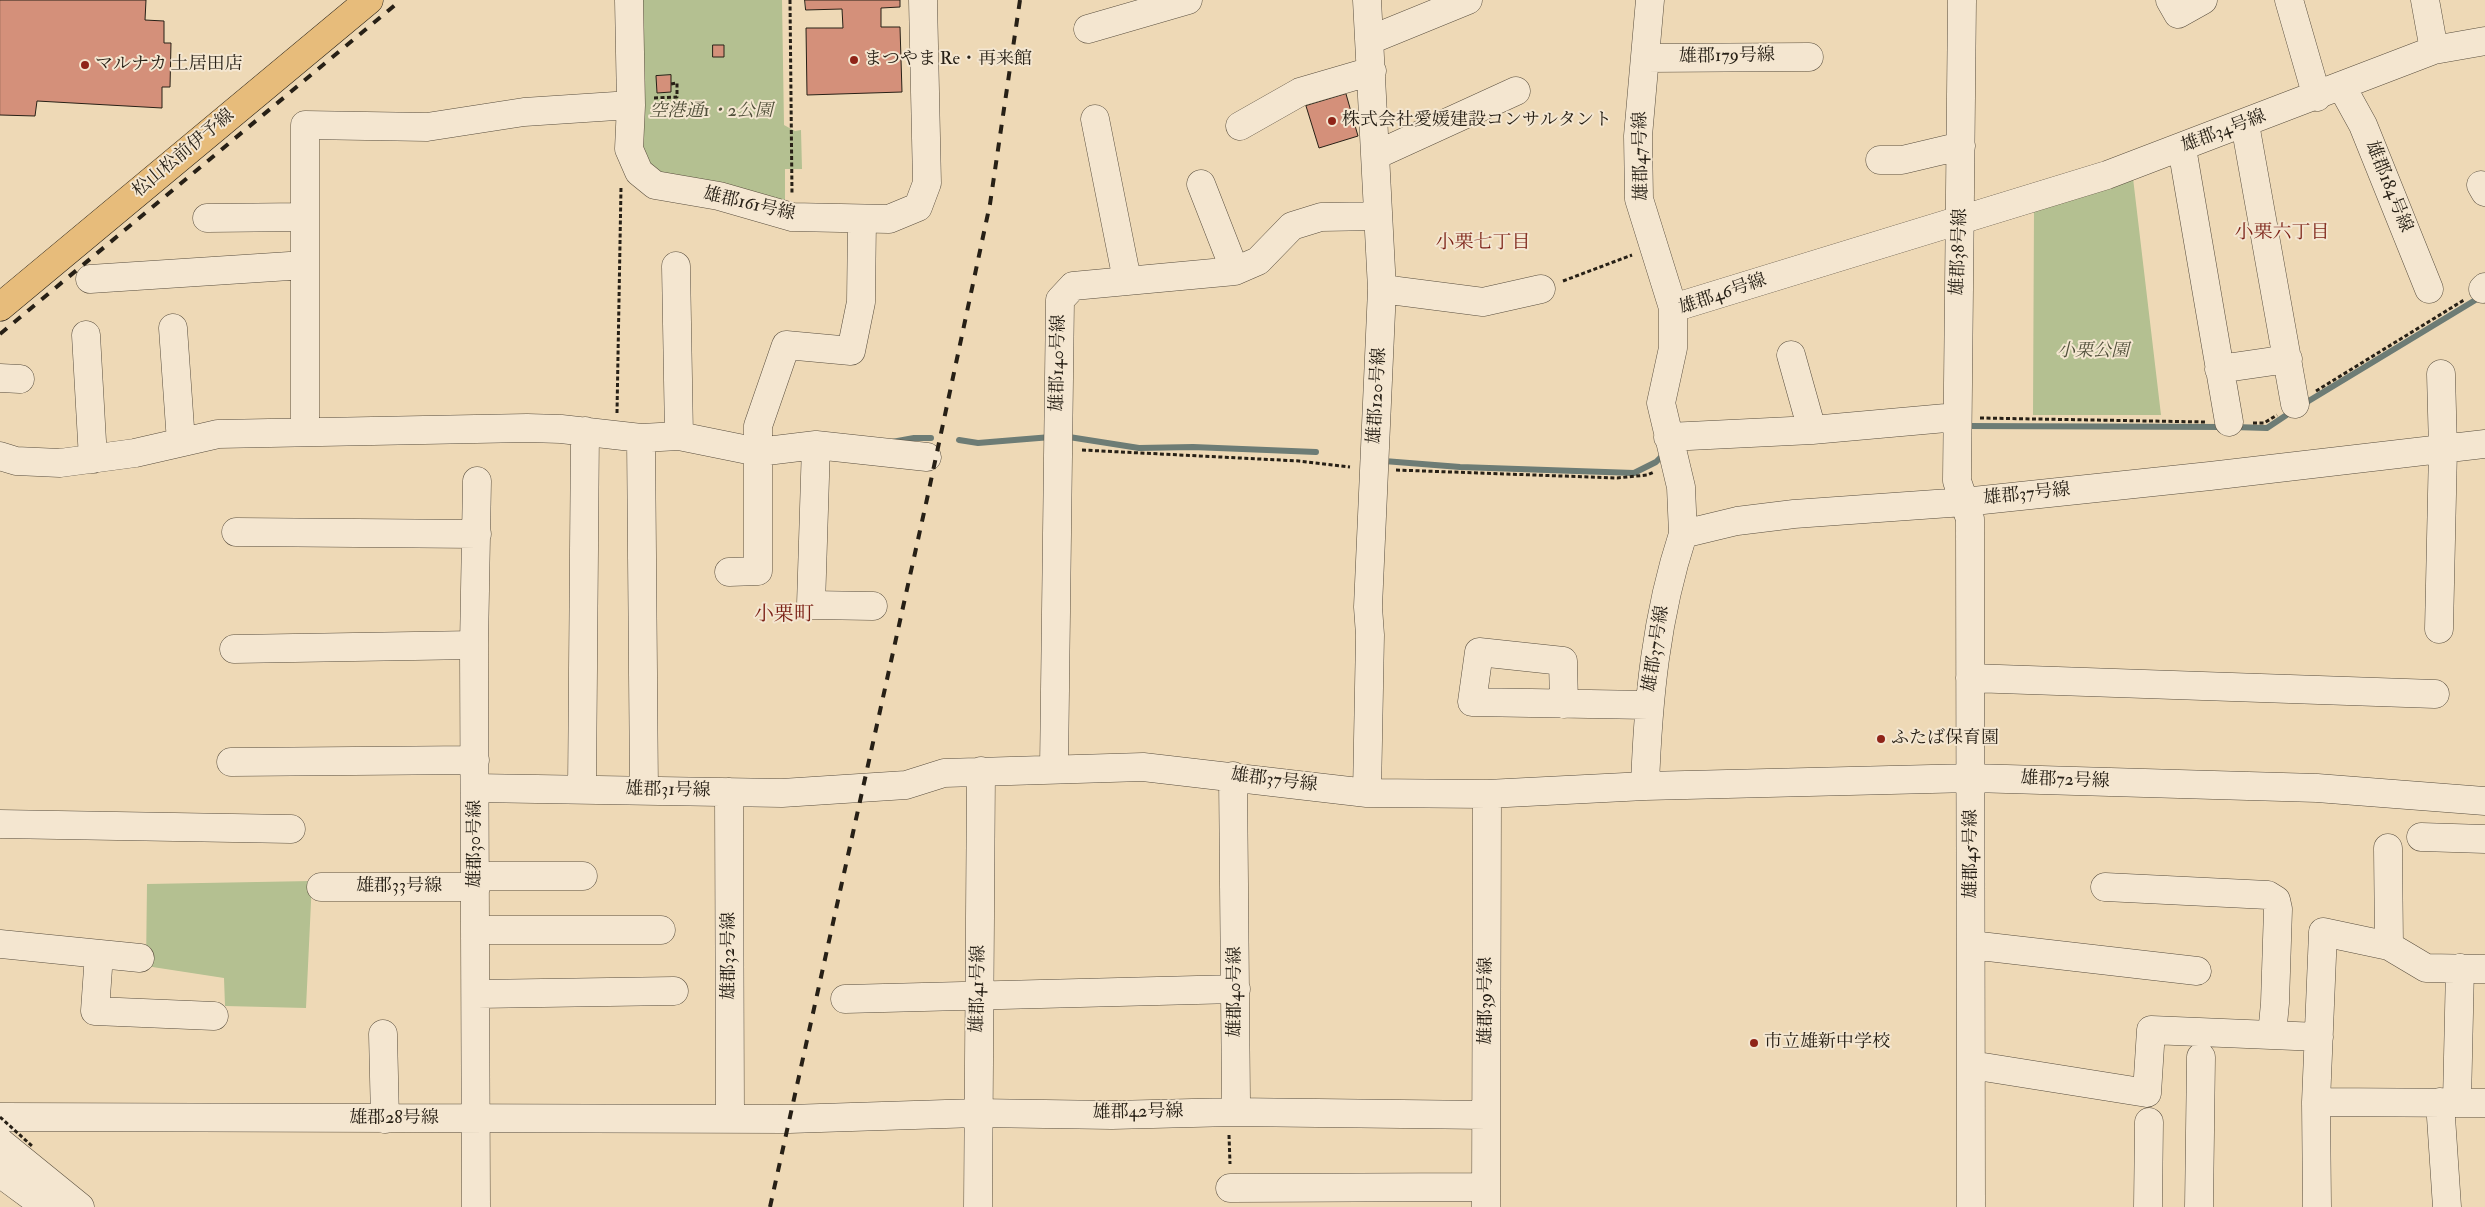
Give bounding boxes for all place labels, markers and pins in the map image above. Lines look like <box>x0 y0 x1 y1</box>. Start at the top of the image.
place label: まつやま Re・再来館 <box>864 49 1032 71</box>
place label: マルナカ 土居田店 <box>95 54 243 76</box>
marker: まつやま Re・再来館 <box>848 54 860 66</box>
marker: マルナカ 土居田店 <box>79 59 91 71</box>
place label: 株式会社愛媛建設コンサルタント <box>1342 110 1612 132</box>
marker: 株式会社愛媛建設コンサルタント <box>1326 115 1338 127</box>
place label: ふたば保育園 <box>1891 728 1999 750</box>
marker: ふたば保育園 <box>1875 733 1887 745</box>
place label: 市立雄新中学校 <box>1764 1032 1890 1054</box>
marker: 市立雄新中学校 <box>1748 1037 1760 1049</box>

